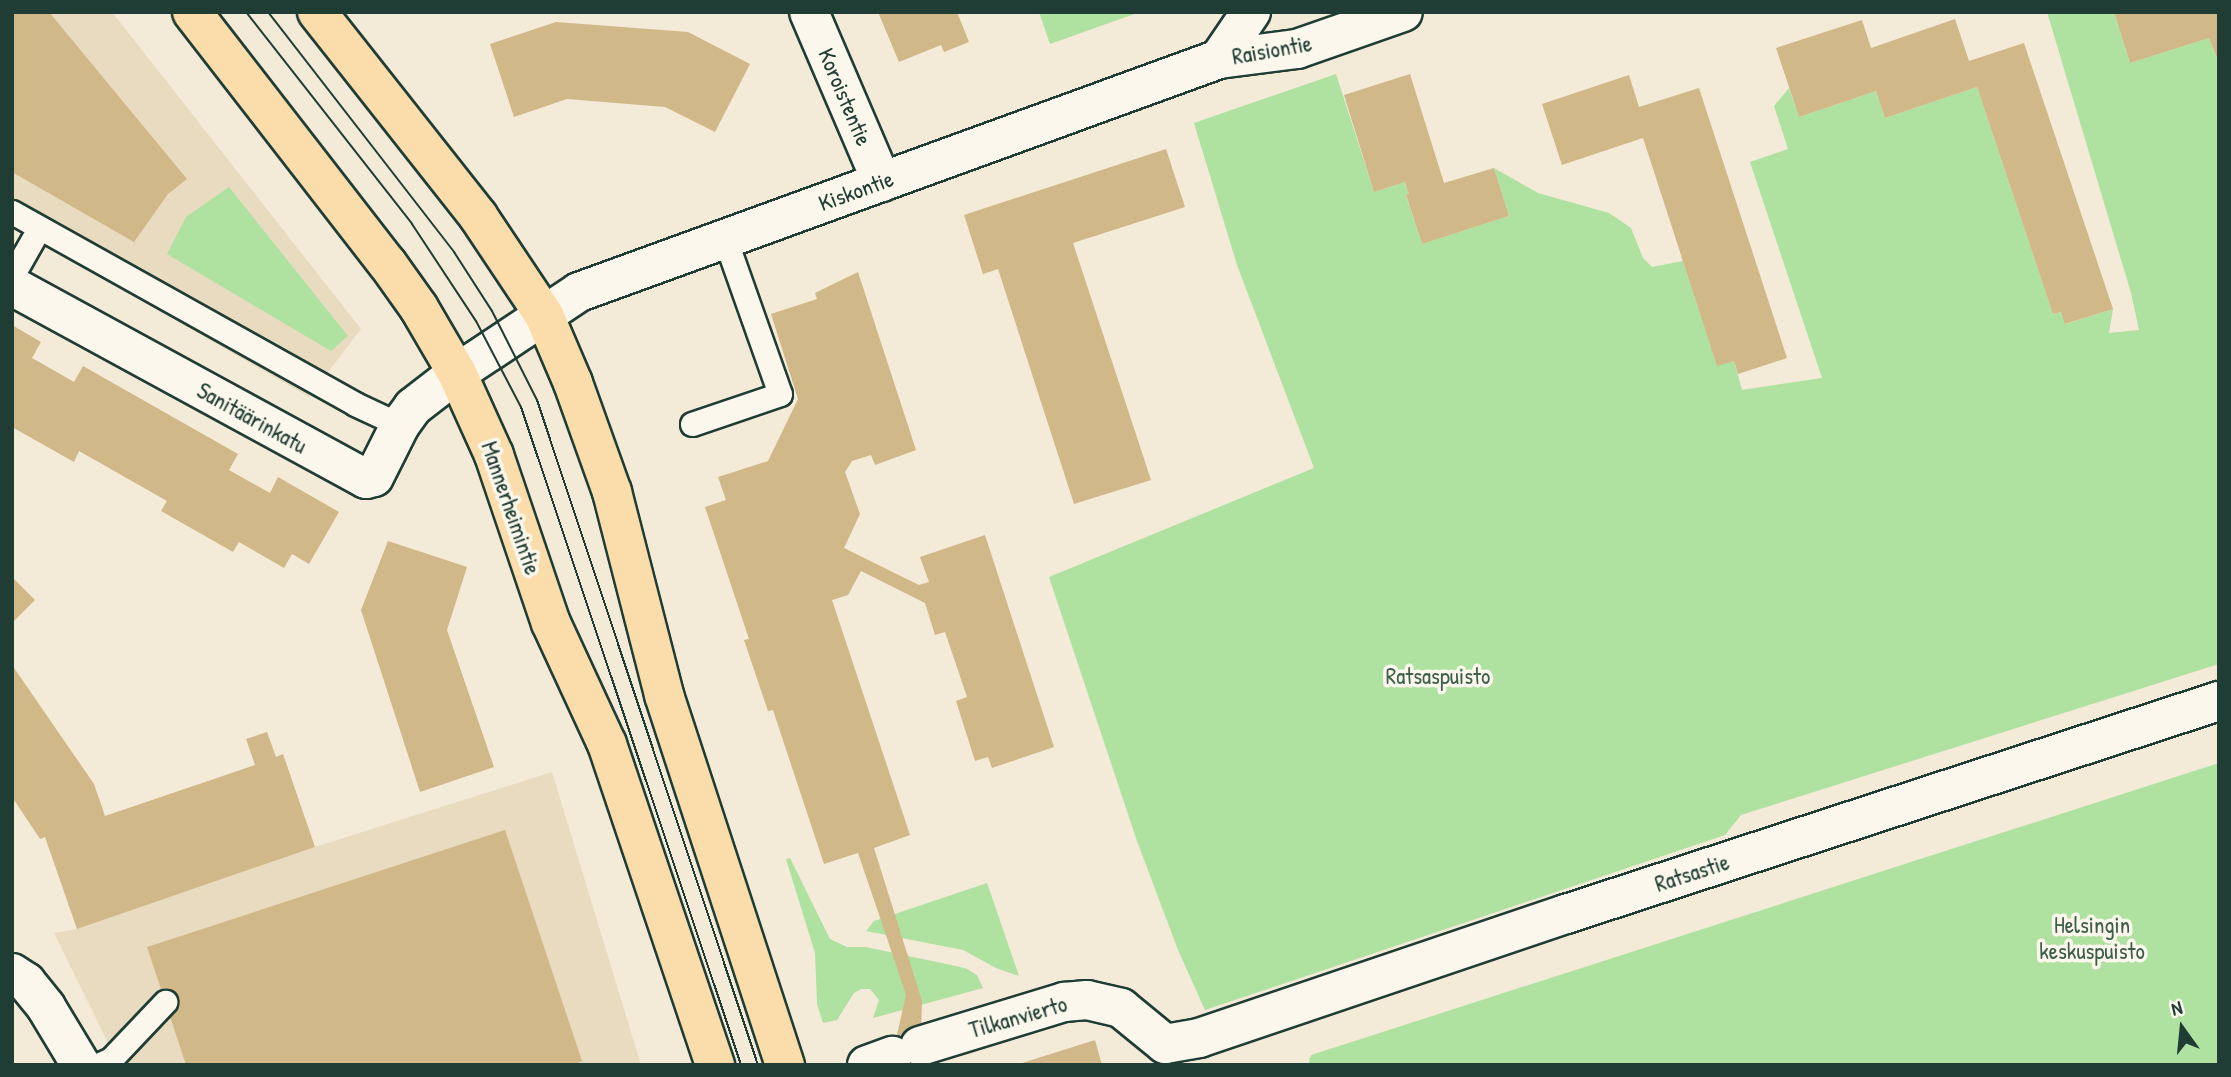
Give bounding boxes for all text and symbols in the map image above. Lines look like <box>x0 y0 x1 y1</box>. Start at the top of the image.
street label: Raisiontie <box>1230 29 1314 71</box>
street label: Koroistentie <box>812 44 878 150</box>
street label: Kiskontie <box>815 165 897 217</box>
street label: Sanitäärinkatu <box>192 377 312 459</box>
street label: Mannerheimintie <box>475 438 547 578</box>
park label: Ratsaspuisto <box>1386 662 1490 690</box>
street label: Ratsastie <box>1651 848 1733 898</box>
park label: Helsingin keskuspuisto <box>2039 911 2145 965</box>
street label: Tilkanvierto <box>966 990 1070 1044</box>
north arrow <box>2147 993 2217 1063</box>
text: N <box>2168 994 2185 1022</box>

